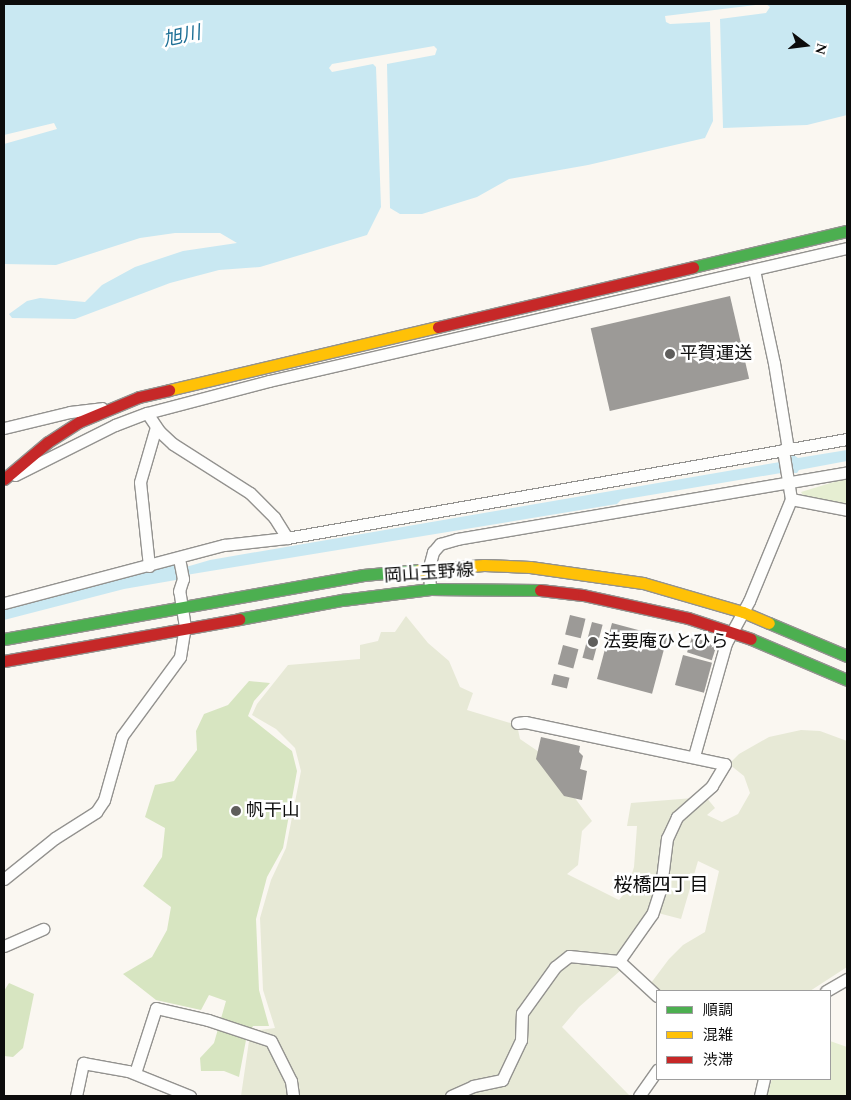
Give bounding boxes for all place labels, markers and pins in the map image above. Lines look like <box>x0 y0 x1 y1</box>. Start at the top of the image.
place label: 平賀運送 <box>680 343 752 365</box>
marker: 平賀運送 <box>664 348 676 360</box>
place label: 法要庵ひとひら <box>603 631 729 653</box>
marker: 法要庵ひとひら <box>587 636 599 648</box>
place label: 帆干山 <box>246 800 300 822</box>
marker: 帆干山 <box>230 805 242 817</box>

